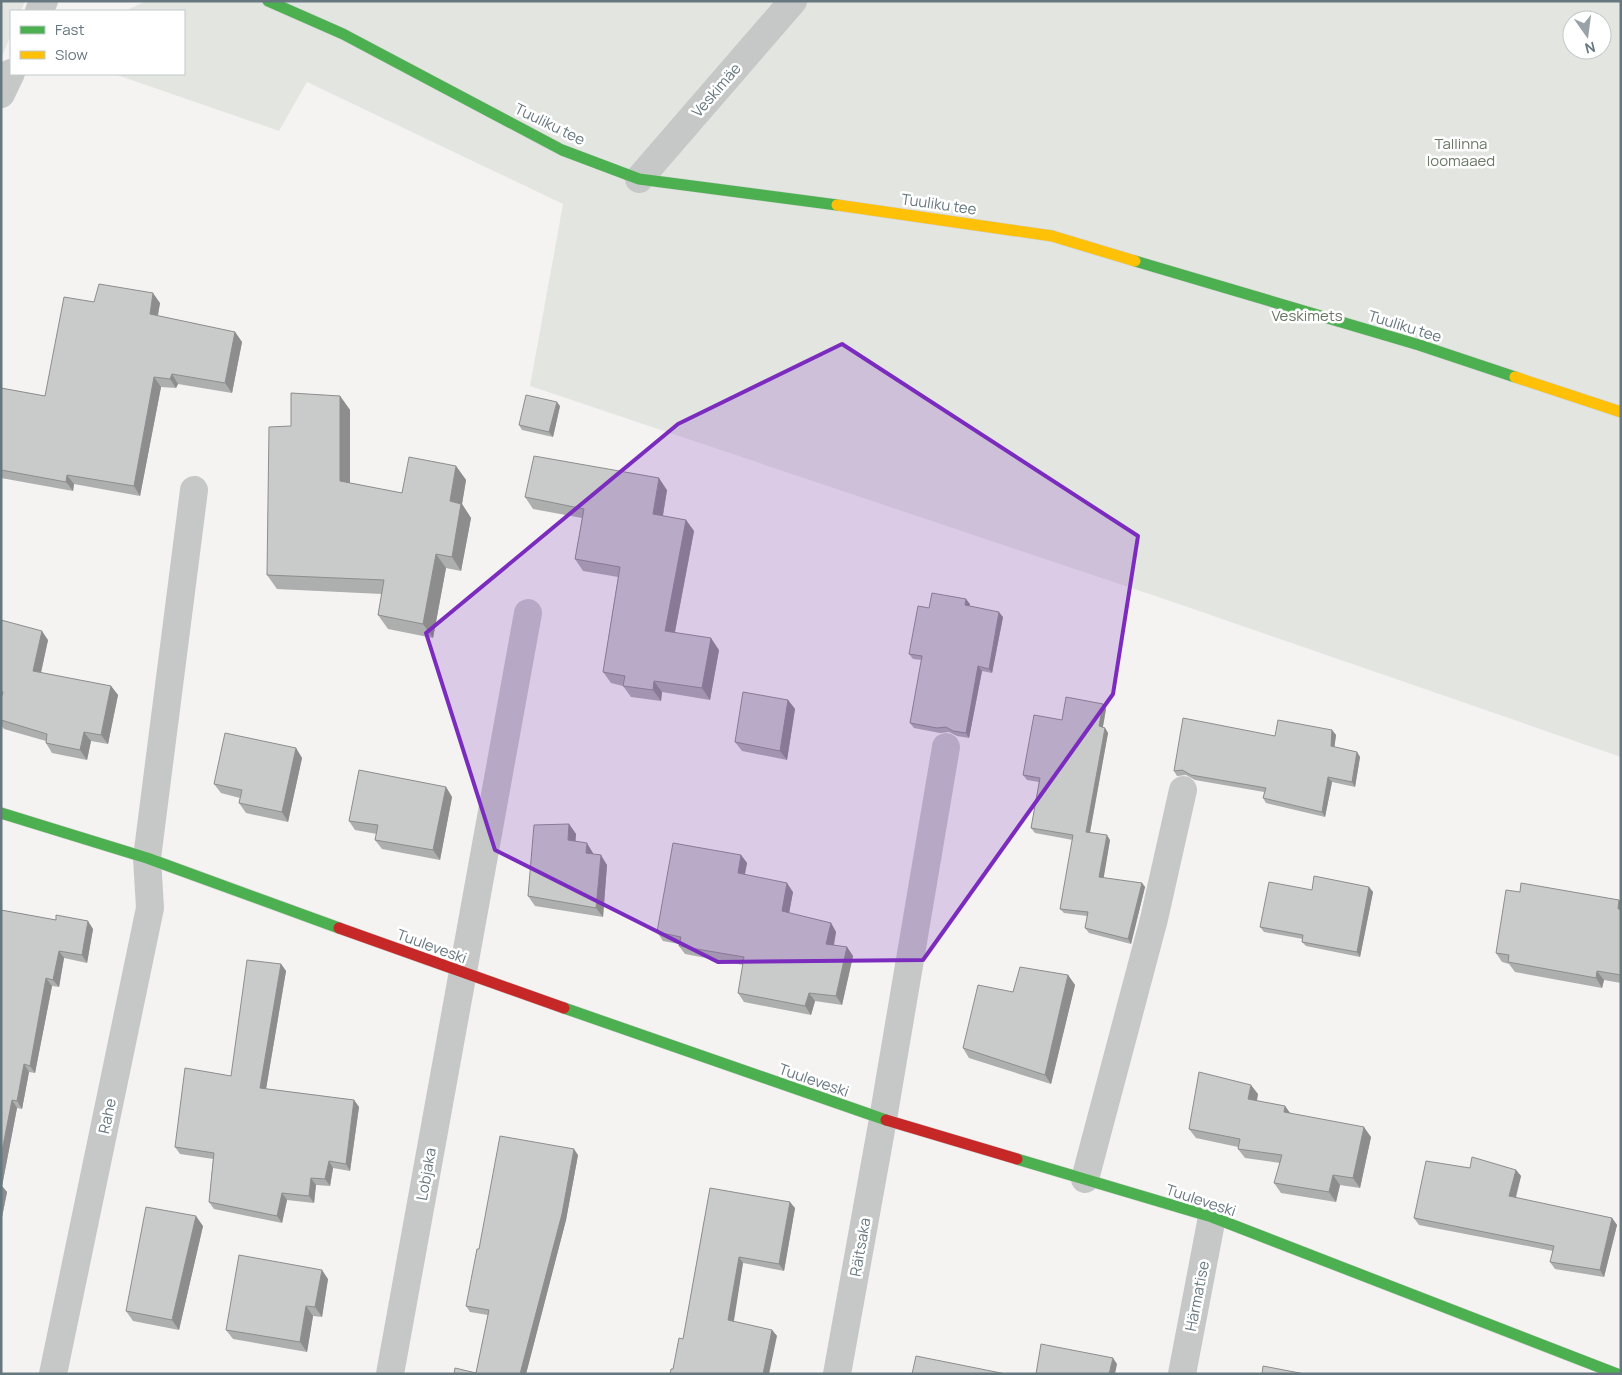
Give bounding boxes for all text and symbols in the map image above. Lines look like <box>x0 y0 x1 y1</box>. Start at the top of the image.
legend <box>10 10 185 75</box>
north arrow <box>1562 10 1612 60</box>
text: Fast <box>55 19 84 40</box>
text: N <box>1583 38 1597 59</box>
text: Slow <box>55 44 88 65</box>
street label: Veskimäe <box>687 58 746 122</box>
street label: Tuuliku tee <box>511 98 589 150</box>
park label: Tallinna loomaaed <box>1427 133 1495 171</box>
street label: Tuuliku tee <box>900 188 978 220</box>
park label: Veskimets <box>1271 305 1343 326</box>
street label: Tuuliku tee <box>1366 305 1444 347</box>
street label: Tuuleveski <box>394 924 470 968</box>
street label: Tuuleveski <box>776 1058 852 1102</box>
street label: Rahe <box>93 1096 121 1136</box>
street label: Lobjaka <box>411 1146 441 1202</box>
street label: Tuuleveski <box>1163 1179 1239 1221</box>
street label: Räitsaka <box>845 1216 875 1278</box>
street label: Härmatise <box>1180 1259 1214 1333</box>

